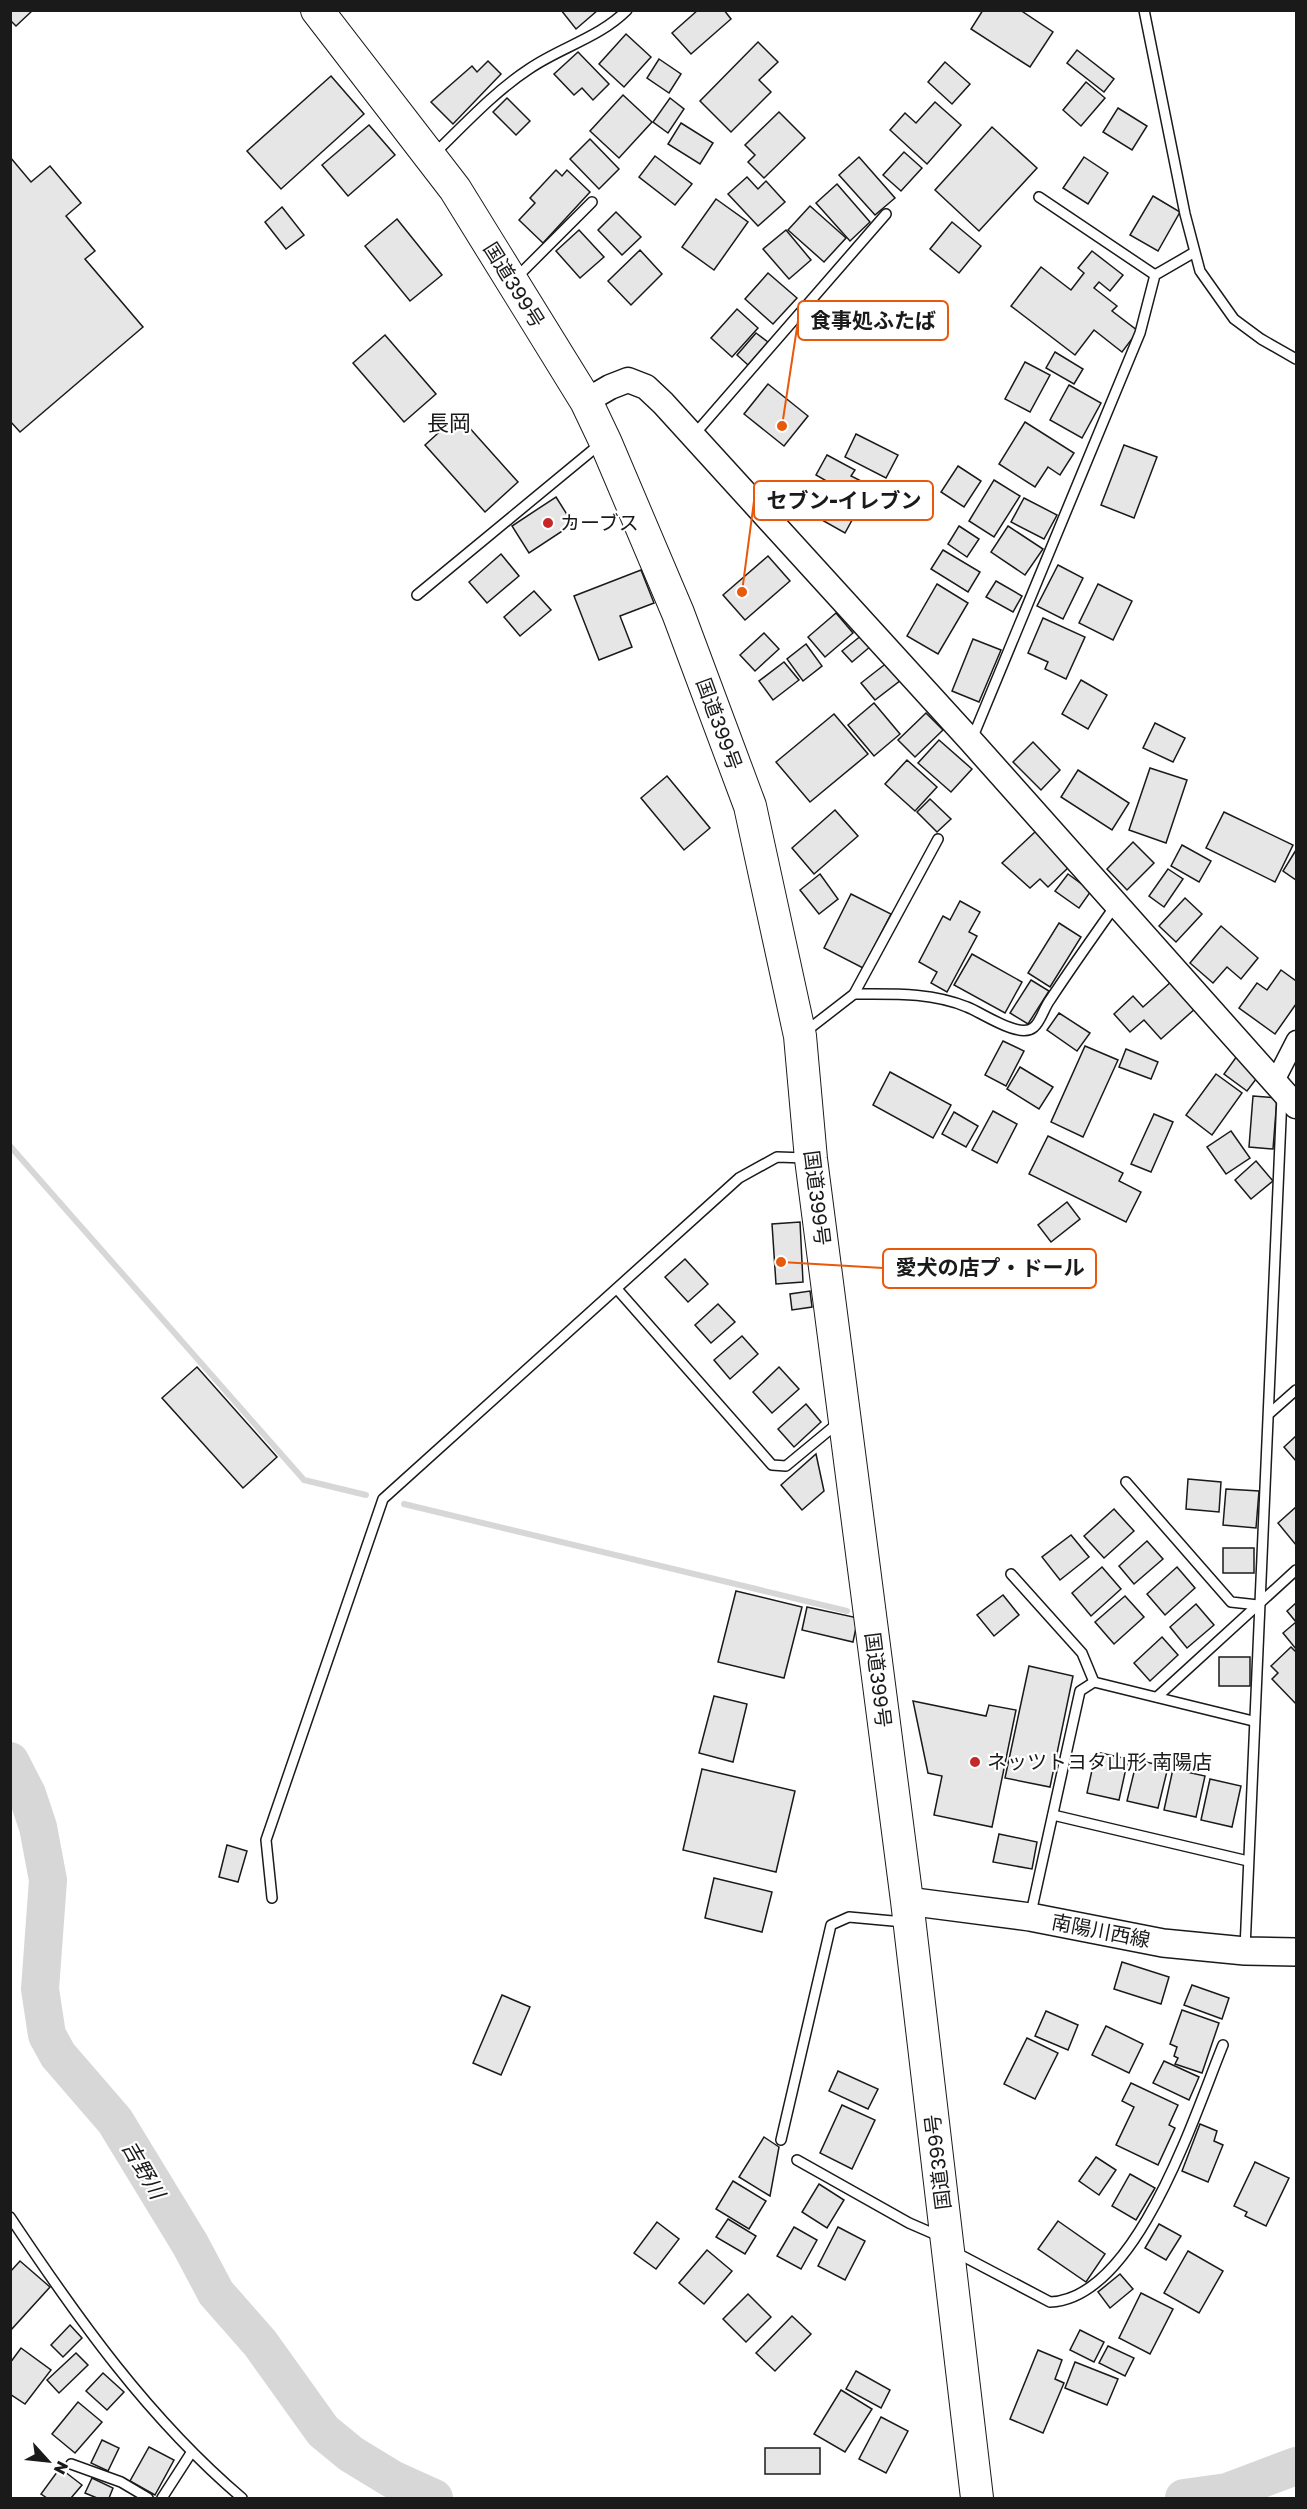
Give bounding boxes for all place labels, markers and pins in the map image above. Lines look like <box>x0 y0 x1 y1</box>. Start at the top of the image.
callout: 食事処ふたば <box>798 301 948 340</box>
callout: セブン-イレブン <box>754 481 933 520</box>
place label: カーブス <box>560 510 639 534</box>
marker: カーブス <box>541 516 555 530</box>
callout: 愛犬の店プ・ドール <box>883 1249 1096 1288</box>
place label: ネッツトヨタ山形 南陽店 <box>987 1749 1212 1773</box>
marker: ネッツトヨタ山形 南陽店 <box>968 1755 982 1769</box>

